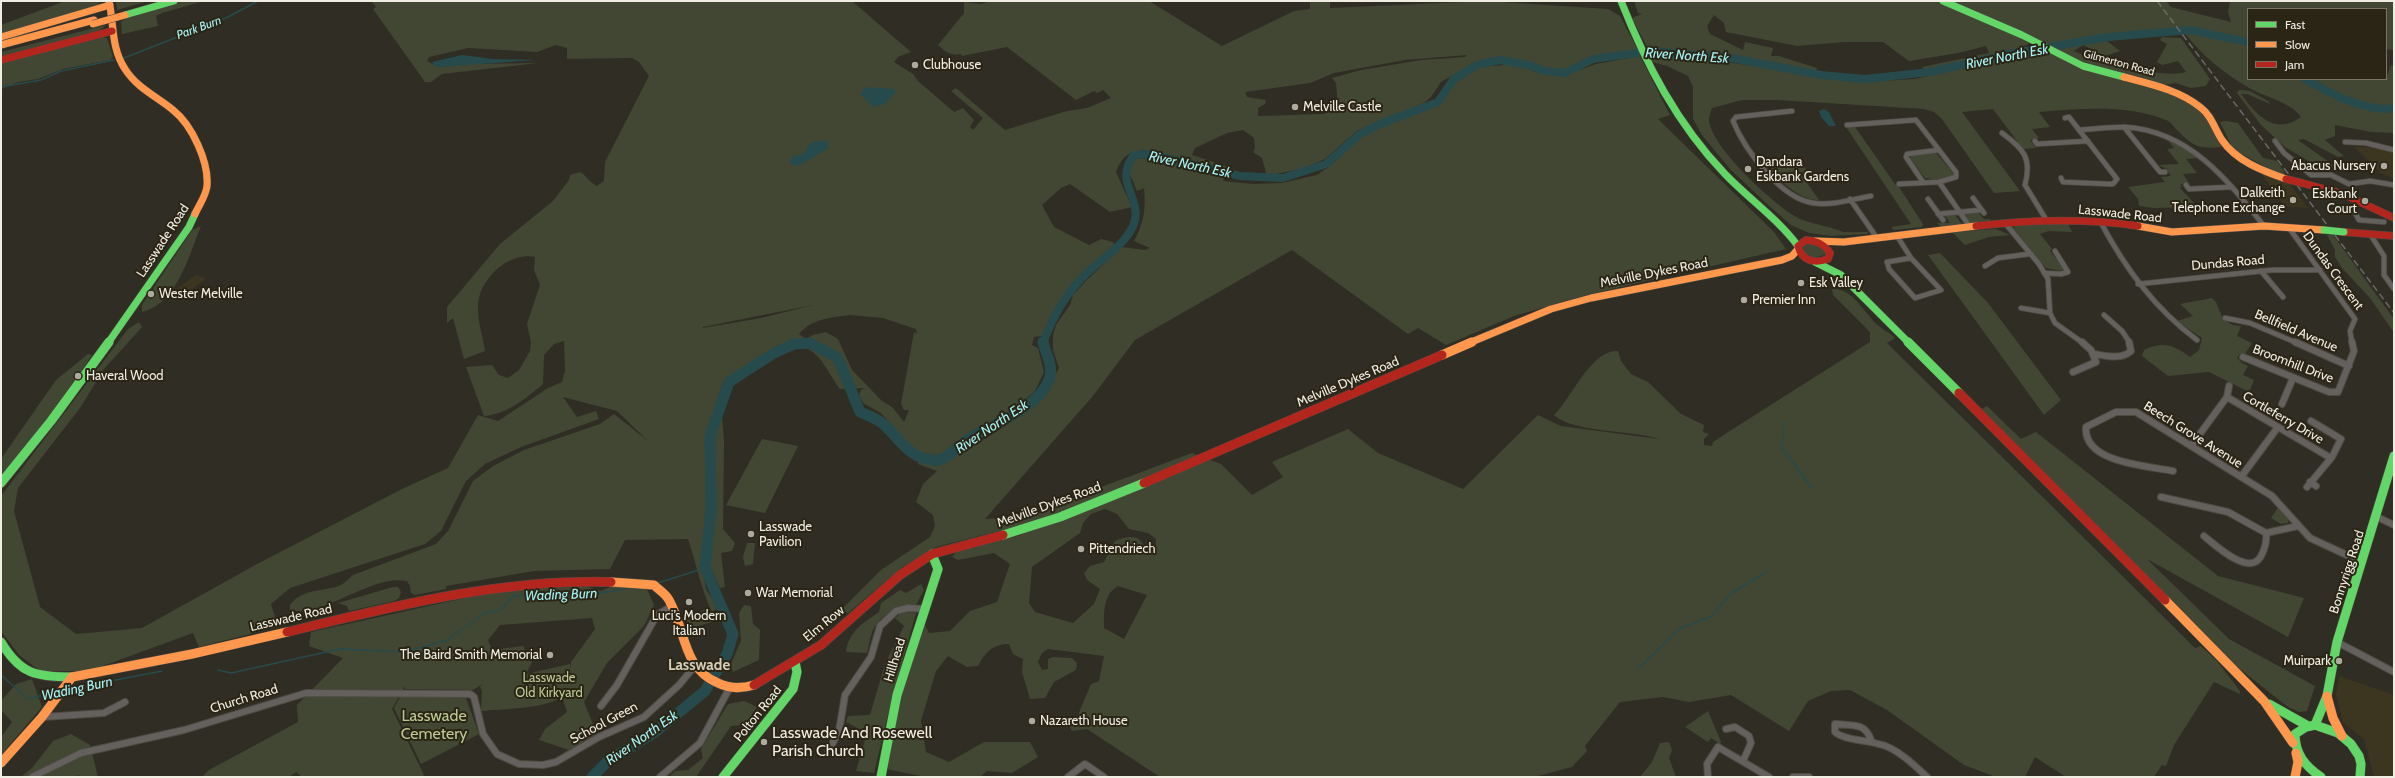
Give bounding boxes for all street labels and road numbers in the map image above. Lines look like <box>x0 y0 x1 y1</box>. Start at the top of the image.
street label: Gilmerton Road <box>2082 47 2156 79</box>
street label: Lasswade Road <box>134 201 192 281</box>
street label: Lasswade Road <box>2077 202 2163 226</box>
street label: Dundas Crescent <box>2299 229 2367 313</box>
street label: Dundas Road <box>2191 252 2265 274</box>
street label: Melville Dykes Road <box>1599 255 1709 291</box>
street label: Bellfield Avenue <box>2252 307 2340 355</box>
street label: Broomhill Drive <box>2250 341 2336 387</box>
street label: Melville Dykes Road <box>1295 353 1401 411</box>
street label: Cortleferry Drive <box>2240 389 2326 447</box>
street label: Beech Grove Avenue <box>2141 398 2245 472</box>
street label: Melville Dykes Road <box>995 479 1103 531</box>
street label: Bonnyrigg Road <box>2326 528 2368 616</box>
street label: Lasswade Road <box>248 601 334 635</box>
street label: Elm Row <box>800 603 848 645</box>
street label: Hillhead <box>881 636 909 684</box>
street label: Church Road <box>208 681 280 717</box>
street label: Polton Road <box>731 683 785 745</box>
street label: School Green <box>568 699 640 747</box>

